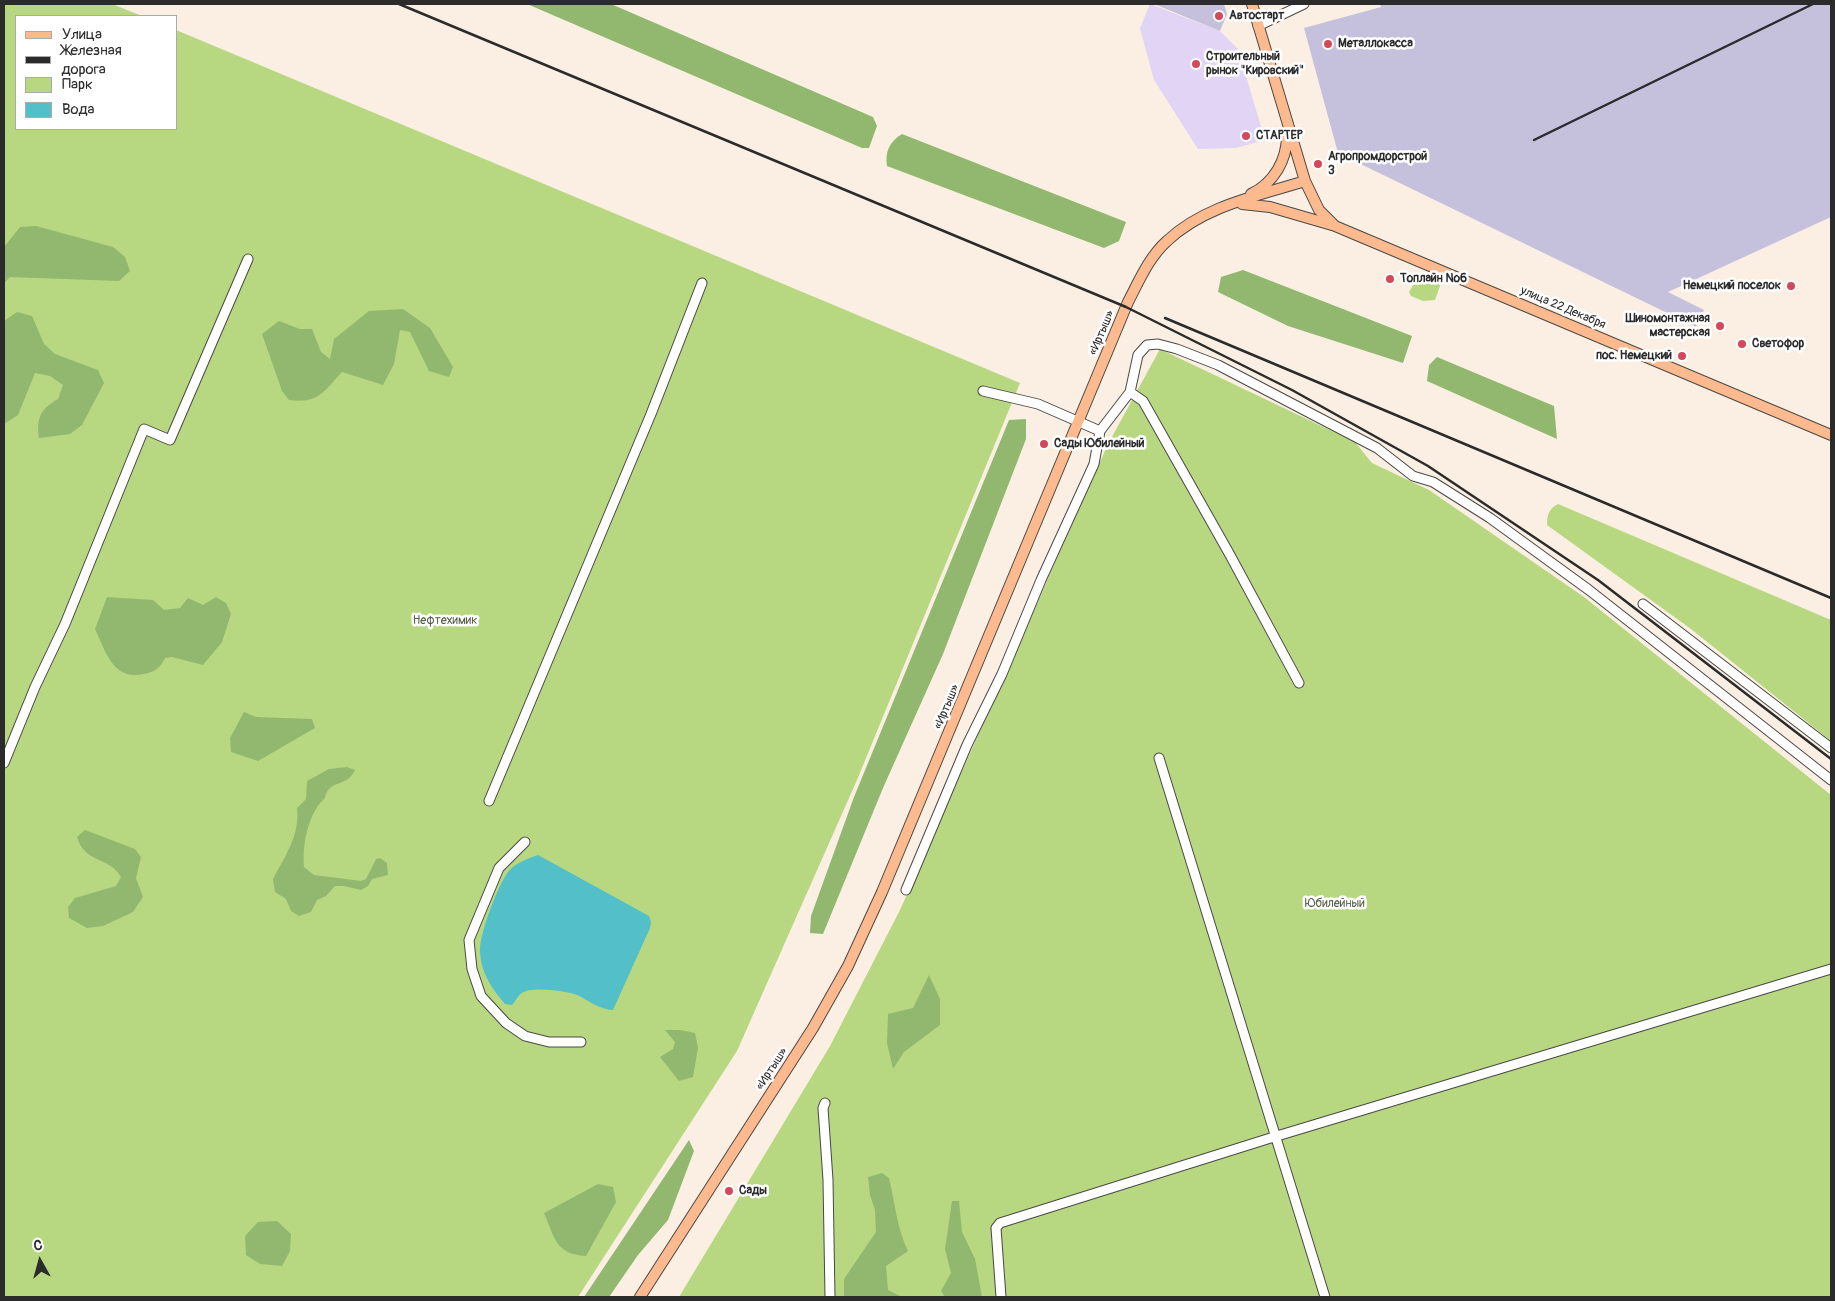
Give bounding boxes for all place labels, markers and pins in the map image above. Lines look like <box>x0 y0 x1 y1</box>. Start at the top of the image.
place label: Автостарт <box>1229 9 1284 23</box>
marker: Автостарт <box>1213 10 1225 22</box>
place label: Металлокасса <box>1338 37 1413 51</box>
marker: Металлокасса <box>1322 38 1334 50</box>
place label: Строительный рынок "Кировский" <box>1206 50 1304 78</box>
marker: Строительный рынок "Кировский" <box>1190 58 1202 70</box>
place label: СТАРТЕР <box>1256 129 1303 143</box>
marker: СТАРТЕР <box>1240 130 1252 142</box>
place label: Агропромдорстрой 3 <box>1328 150 1427 178</box>
marker: Агропромдорстрой 3 <box>1312 158 1324 170</box>
place label: Топлайн №6 <box>1400 272 1467 286</box>
marker: Топлайн №6 <box>1384 273 1396 285</box>
place label: Немецкий поселок <box>1683 279 1781 293</box>
marker: Немецкий поселок <box>1785 280 1797 292</box>
place label: Шиномонтажная мастерская <box>1626 312 1710 340</box>
marker: Шиномонтажная мастерская <box>1714 320 1726 332</box>
place label: Светофор <box>1752 337 1804 351</box>
marker: Светофор <box>1736 338 1748 350</box>
place label: пос. Немецкий <box>1596 349 1672 363</box>
marker: пос. Немецкий <box>1676 350 1688 362</box>
place label: Сады Юбилейный <box>1054 437 1145 451</box>
marker: Сады Юбилейный <box>1038 438 1050 450</box>
place label: Сады <box>739 1184 767 1198</box>
marker: Сады <box>723 1185 735 1197</box>

